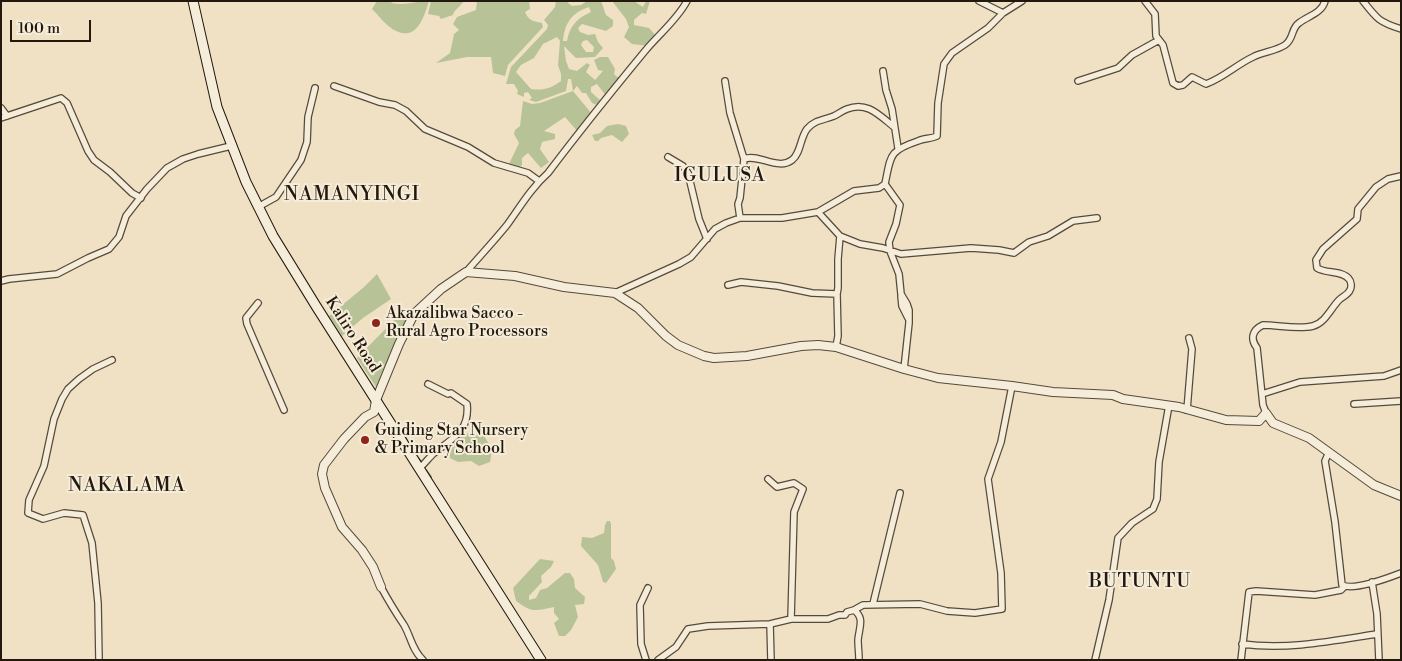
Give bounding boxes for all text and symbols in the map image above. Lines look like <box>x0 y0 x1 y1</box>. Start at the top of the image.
scale bar <box>12 10 94 42</box>
text: 100 m <box>18 19 60 38</box>
district label: IGULUSA <box>673 165 767 187</box>
district label: NAMANYINGI <box>283 184 421 206</box>
street label: Kaliro Road <box>320 293 384 377</box>
place label: Akazalibwa Sacco - Rural Agro Processors <box>386 304 548 342</box>
marker: Akazalibwa Sacco - Rural Agro Processors <box>370 317 382 329</box>
place label: Guiding Star Nursery & Primary School <box>375 421 528 459</box>
marker: Guiding Star Nursery & Primary School <box>359 434 371 446</box>
district label: NAKALAMA <box>67 475 187 497</box>
district label: BUTUNTU <box>1088 571 1192 593</box>

